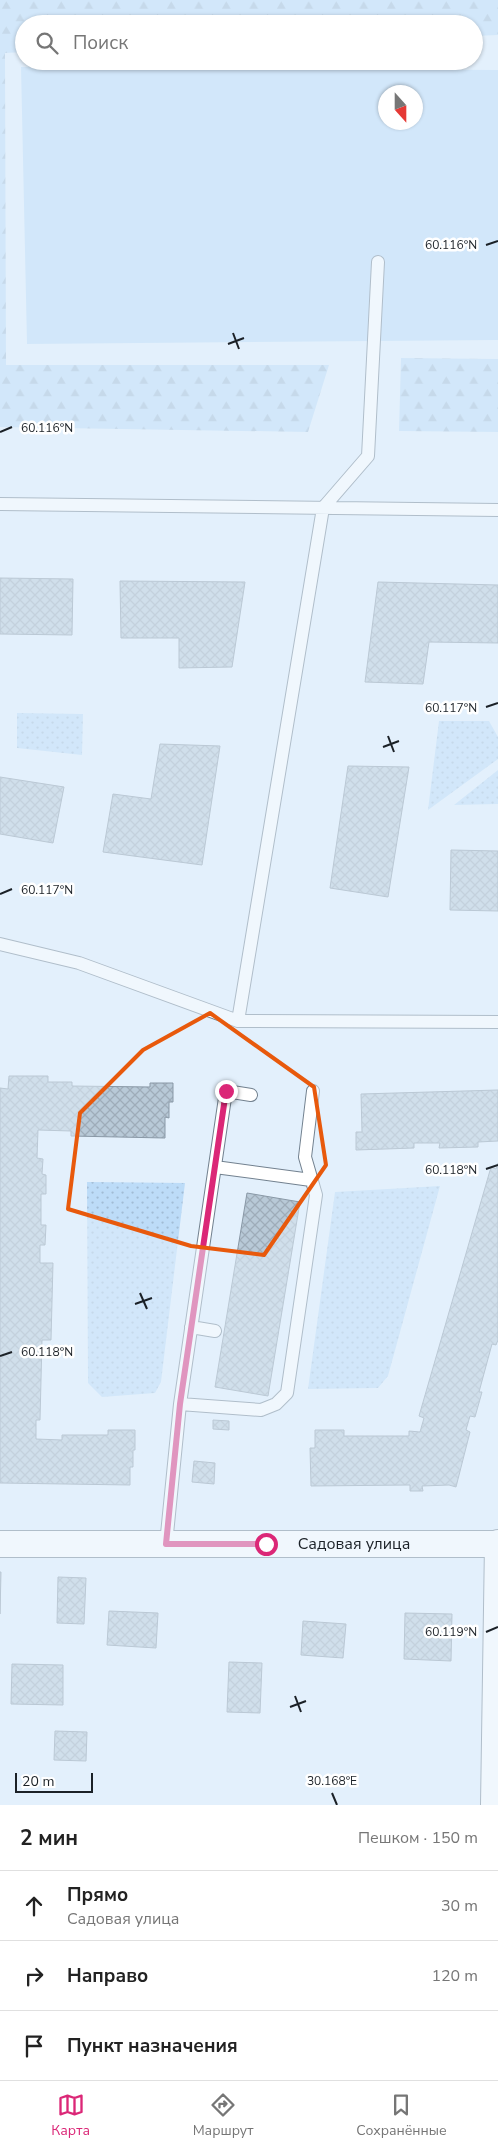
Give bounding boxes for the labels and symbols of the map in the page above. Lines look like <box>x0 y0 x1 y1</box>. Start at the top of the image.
north arrow <box>378 85 423 130</box>
text: 60.116°N <box>425 237 477 253</box>
text: 60.116°N <box>21 420 73 436</box>
text: 60.117°N <box>425 700 477 716</box>
text: 60.117°N <box>21 882 73 898</box>
route end <box>215 1080 238 1103</box>
text: 60.118°N <box>425 1162 477 1178</box>
text: 60.118°N <box>21 1344 73 1360</box>
route start <box>255 1533 278 1556</box>
street label: Садовая улица <box>298 1533 410 1555</box>
text: 60.119°N <box>425 1624 477 1640</box>
scale bar <box>15 1770 92 1793</box>
text: 30.168°E <box>307 1773 357 1789</box>

